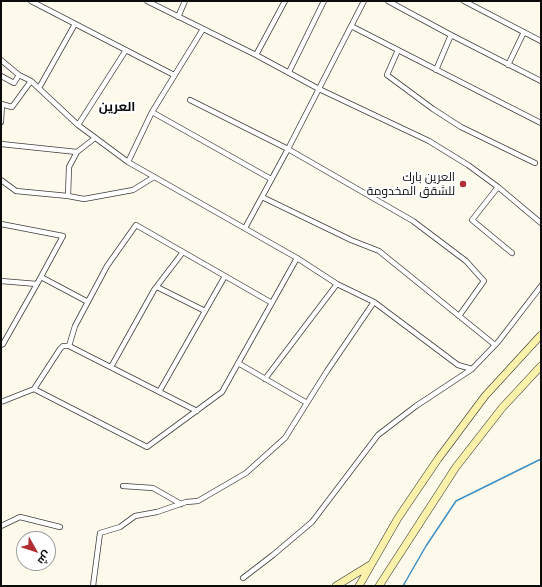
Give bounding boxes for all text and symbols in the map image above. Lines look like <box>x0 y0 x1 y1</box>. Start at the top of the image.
district label: العرين <box>99 99 135 115</box>
place label: العرين بارك للشقق المخدومة <box>367 170 455 198</box>
marker: العرين بارك للشقق المخدومة <box>458 179 468 189</box>
north arrow <box>16 531 56 571</box>
text: ش <box>35 548 55 568</box>

